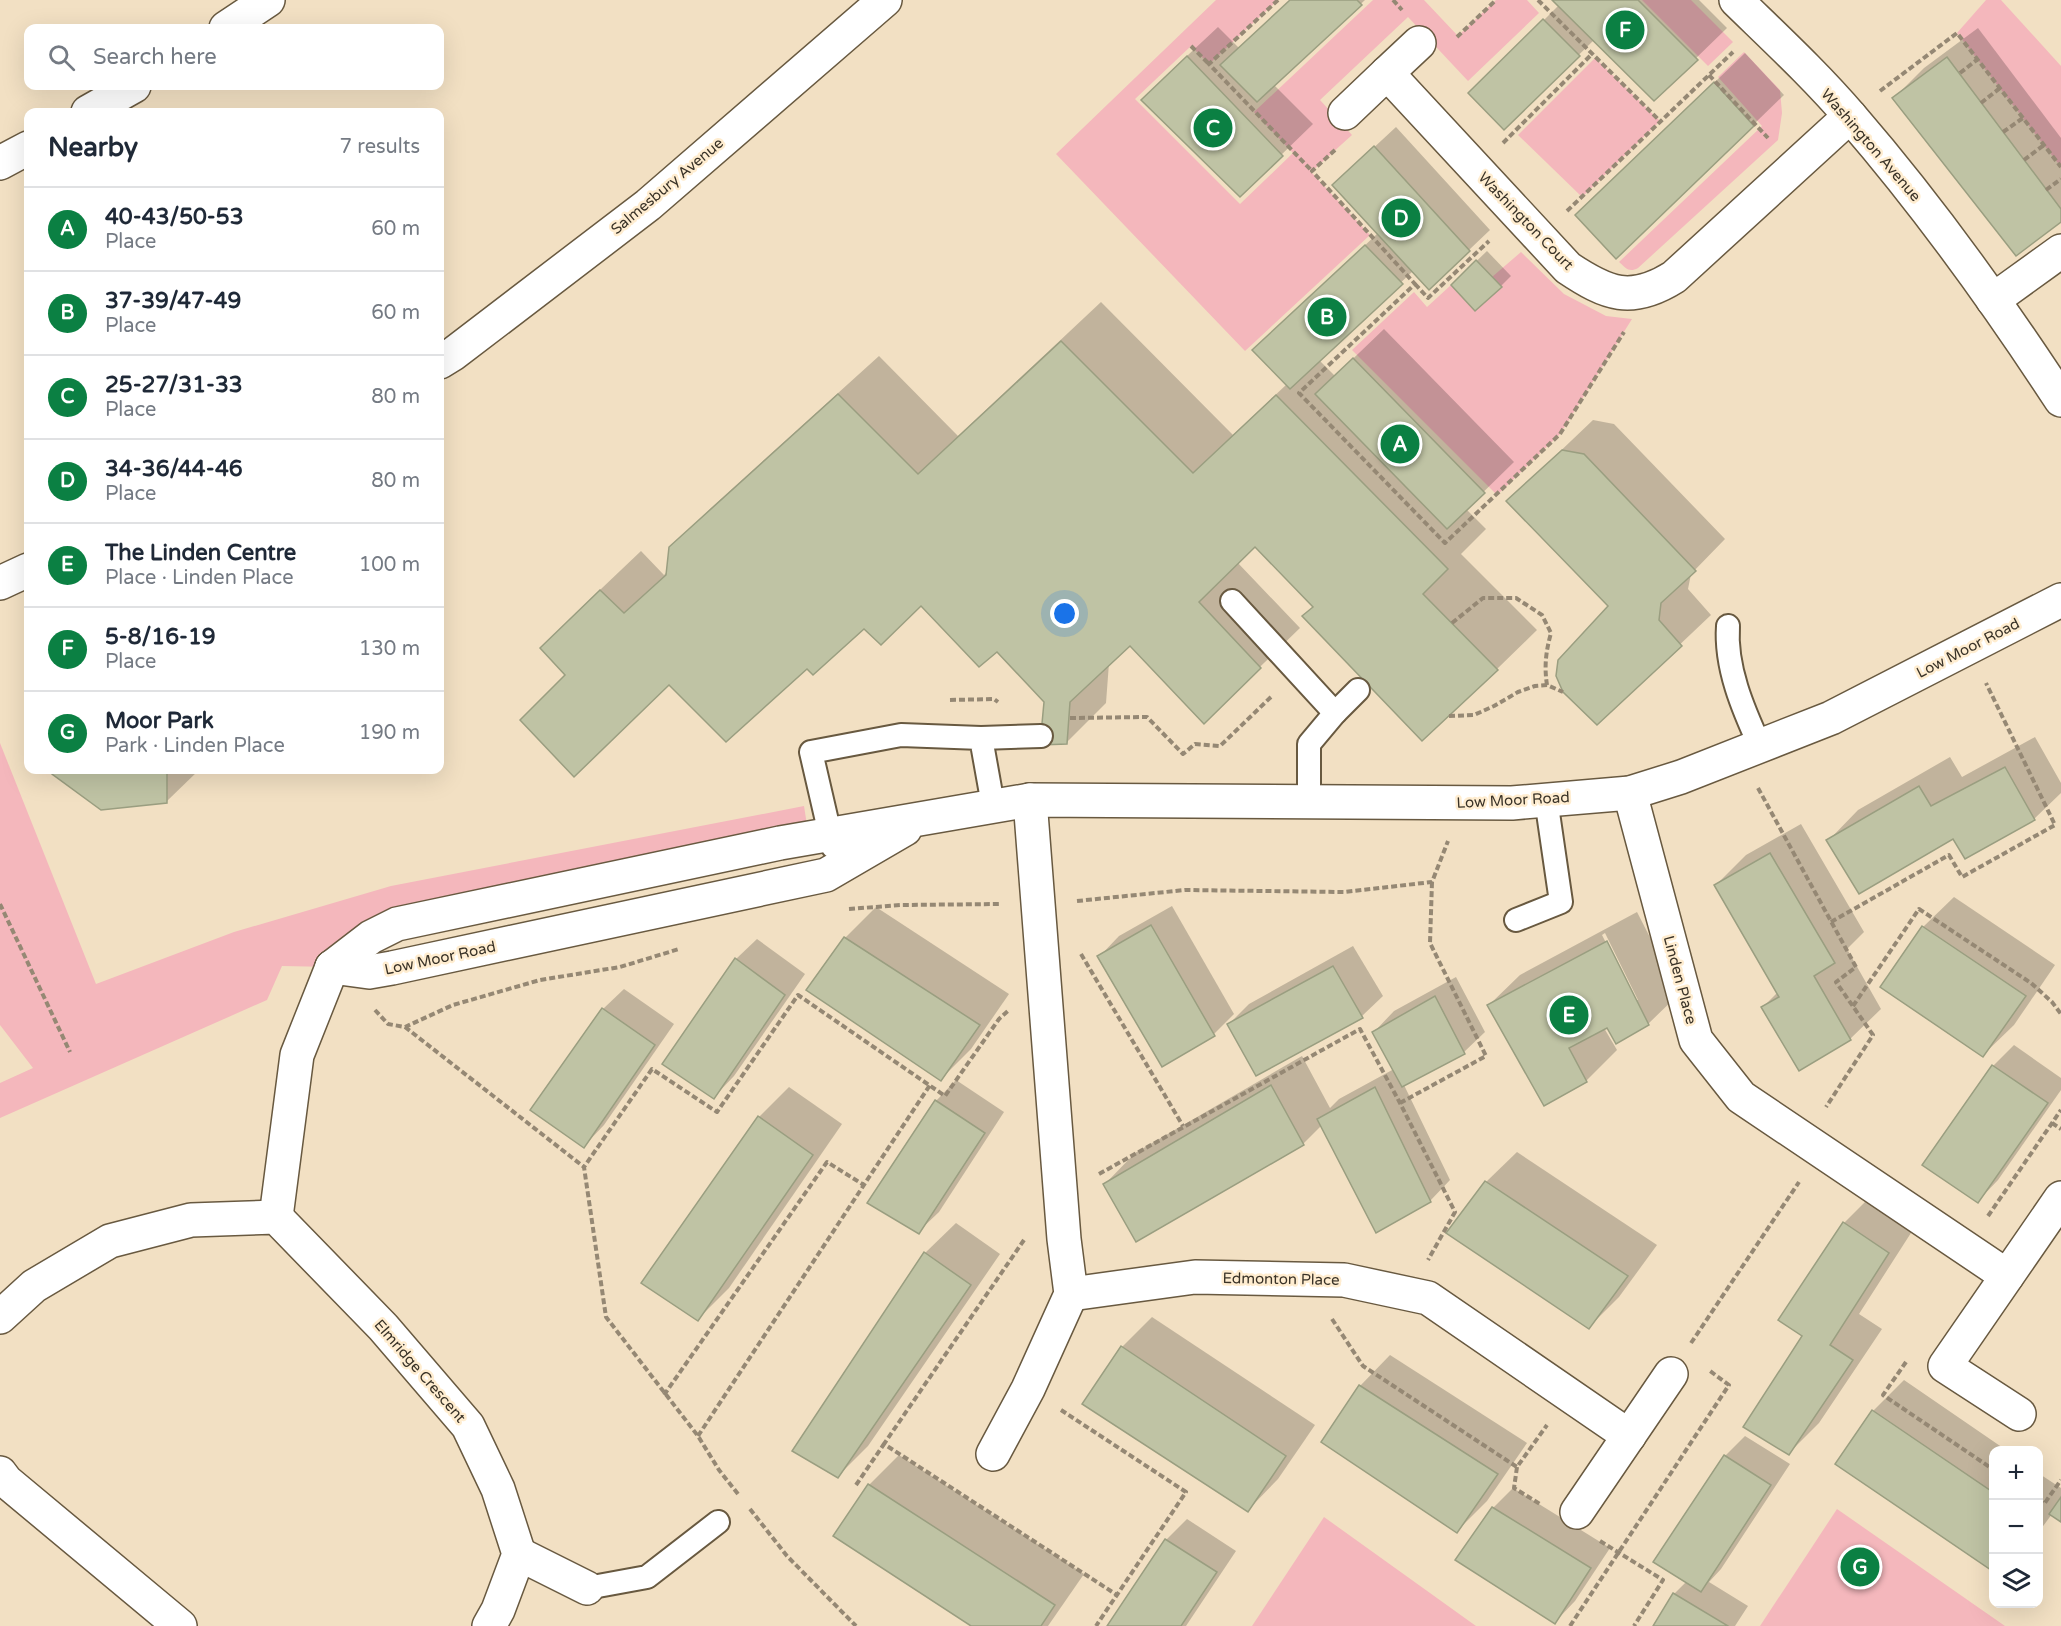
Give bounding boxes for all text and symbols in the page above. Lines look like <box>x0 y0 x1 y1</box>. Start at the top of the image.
pin: F <box>1606 8 1644 52</box>
search box <box>24 24 444 90</box>
icon: search <box>45 41 78 74</box>
text: Search here <box>93 44 217 70</box>
street label: Washington Avenue <box>1817 85 1925 205</box>
pin: C <box>1194 106 1232 150</box>
text: Nearby <box>48 132 138 163</box>
street label: Salmesbury Avenue <box>607 134 727 238</box>
text: 7 results <box>340 135 420 159</box>
street label: Washington Court <box>1475 168 1578 274</box>
pin: D <box>1382 196 1420 240</box>
text: 40-43/50-53 <box>105 204 243 230</box>
text: A <box>60 217 75 241</box>
text: 60 m <box>371 217 420 241</box>
text: Place <box>105 230 156 254</box>
text: 37-39/47-49 <box>105 288 241 314</box>
pin: B <box>1308 294 1346 340</box>
text: B <box>61 301 74 325</box>
text: 60 m <box>371 301 420 325</box>
text: Place <box>105 314 156 338</box>
text: 25-27/31-33 <box>105 372 243 398</box>
text: C <box>61 385 74 409</box>
text: 80 m <box>371 385 420 409</box>
text: Place <box>105 398 156 422</box>
pin: A <box>1380 422 1420 466</box>
text: 34-36/44-46 <box>105 456 243 482</box>
text: D <box>60 469 75 493</box>
text: 80 m <box>371 469 420 493</box>
text: Place <box>105 482 156 506</box>
text: The Linden Centre <box>105 540 296 566</box>
text: E <box>61 553 74 577</box>
text: 100 m <box>359 553 420 577</box>
text: Place · Linden Place <box>105 566 293 590</box>
your location <box>1050 599 1079 628</box>
street label: Low Moor Road <box>1913 614 2023 682</box>
text: 5-8/16-19 <box>105 624 216 650</box>
text: F <box>61 637 74 661</box>
text: 130 m <box>359 637 420 661</box>
text: Place <box>105 650 156 674</box>
text: Moor Park <box>105 708 214 734</box>
text: G <box>60 721 75 745</box>
text: 190 m <box>359 721 420 745</box>
text: Park · Linden Place <box>105 734 285 758</box>
street label: Low Moor Road <box>1456 788 1570 812</box>
street label: Linden Place <box>1660 934 1700 1026</box>
street label: Low Moor Road <box>383 937 497 979</box>
pin: E <box>1550 992 1588 1038</box>
street label: Edmonton Place <box>1222 1269 1340 1289</box>
street label: Elmridge Crescent <box>370 1316 470 1426</box>
map controls <box>1989 1446 2043 1608</box>
button: + <box>1989 1446 2043 1500</box>
button: − <box>1989 1500 2043 1554</box>
pin: G <box>1840 1544 1880 1590</box>
button: layers <box>1989 1554 2043 1608</box>

